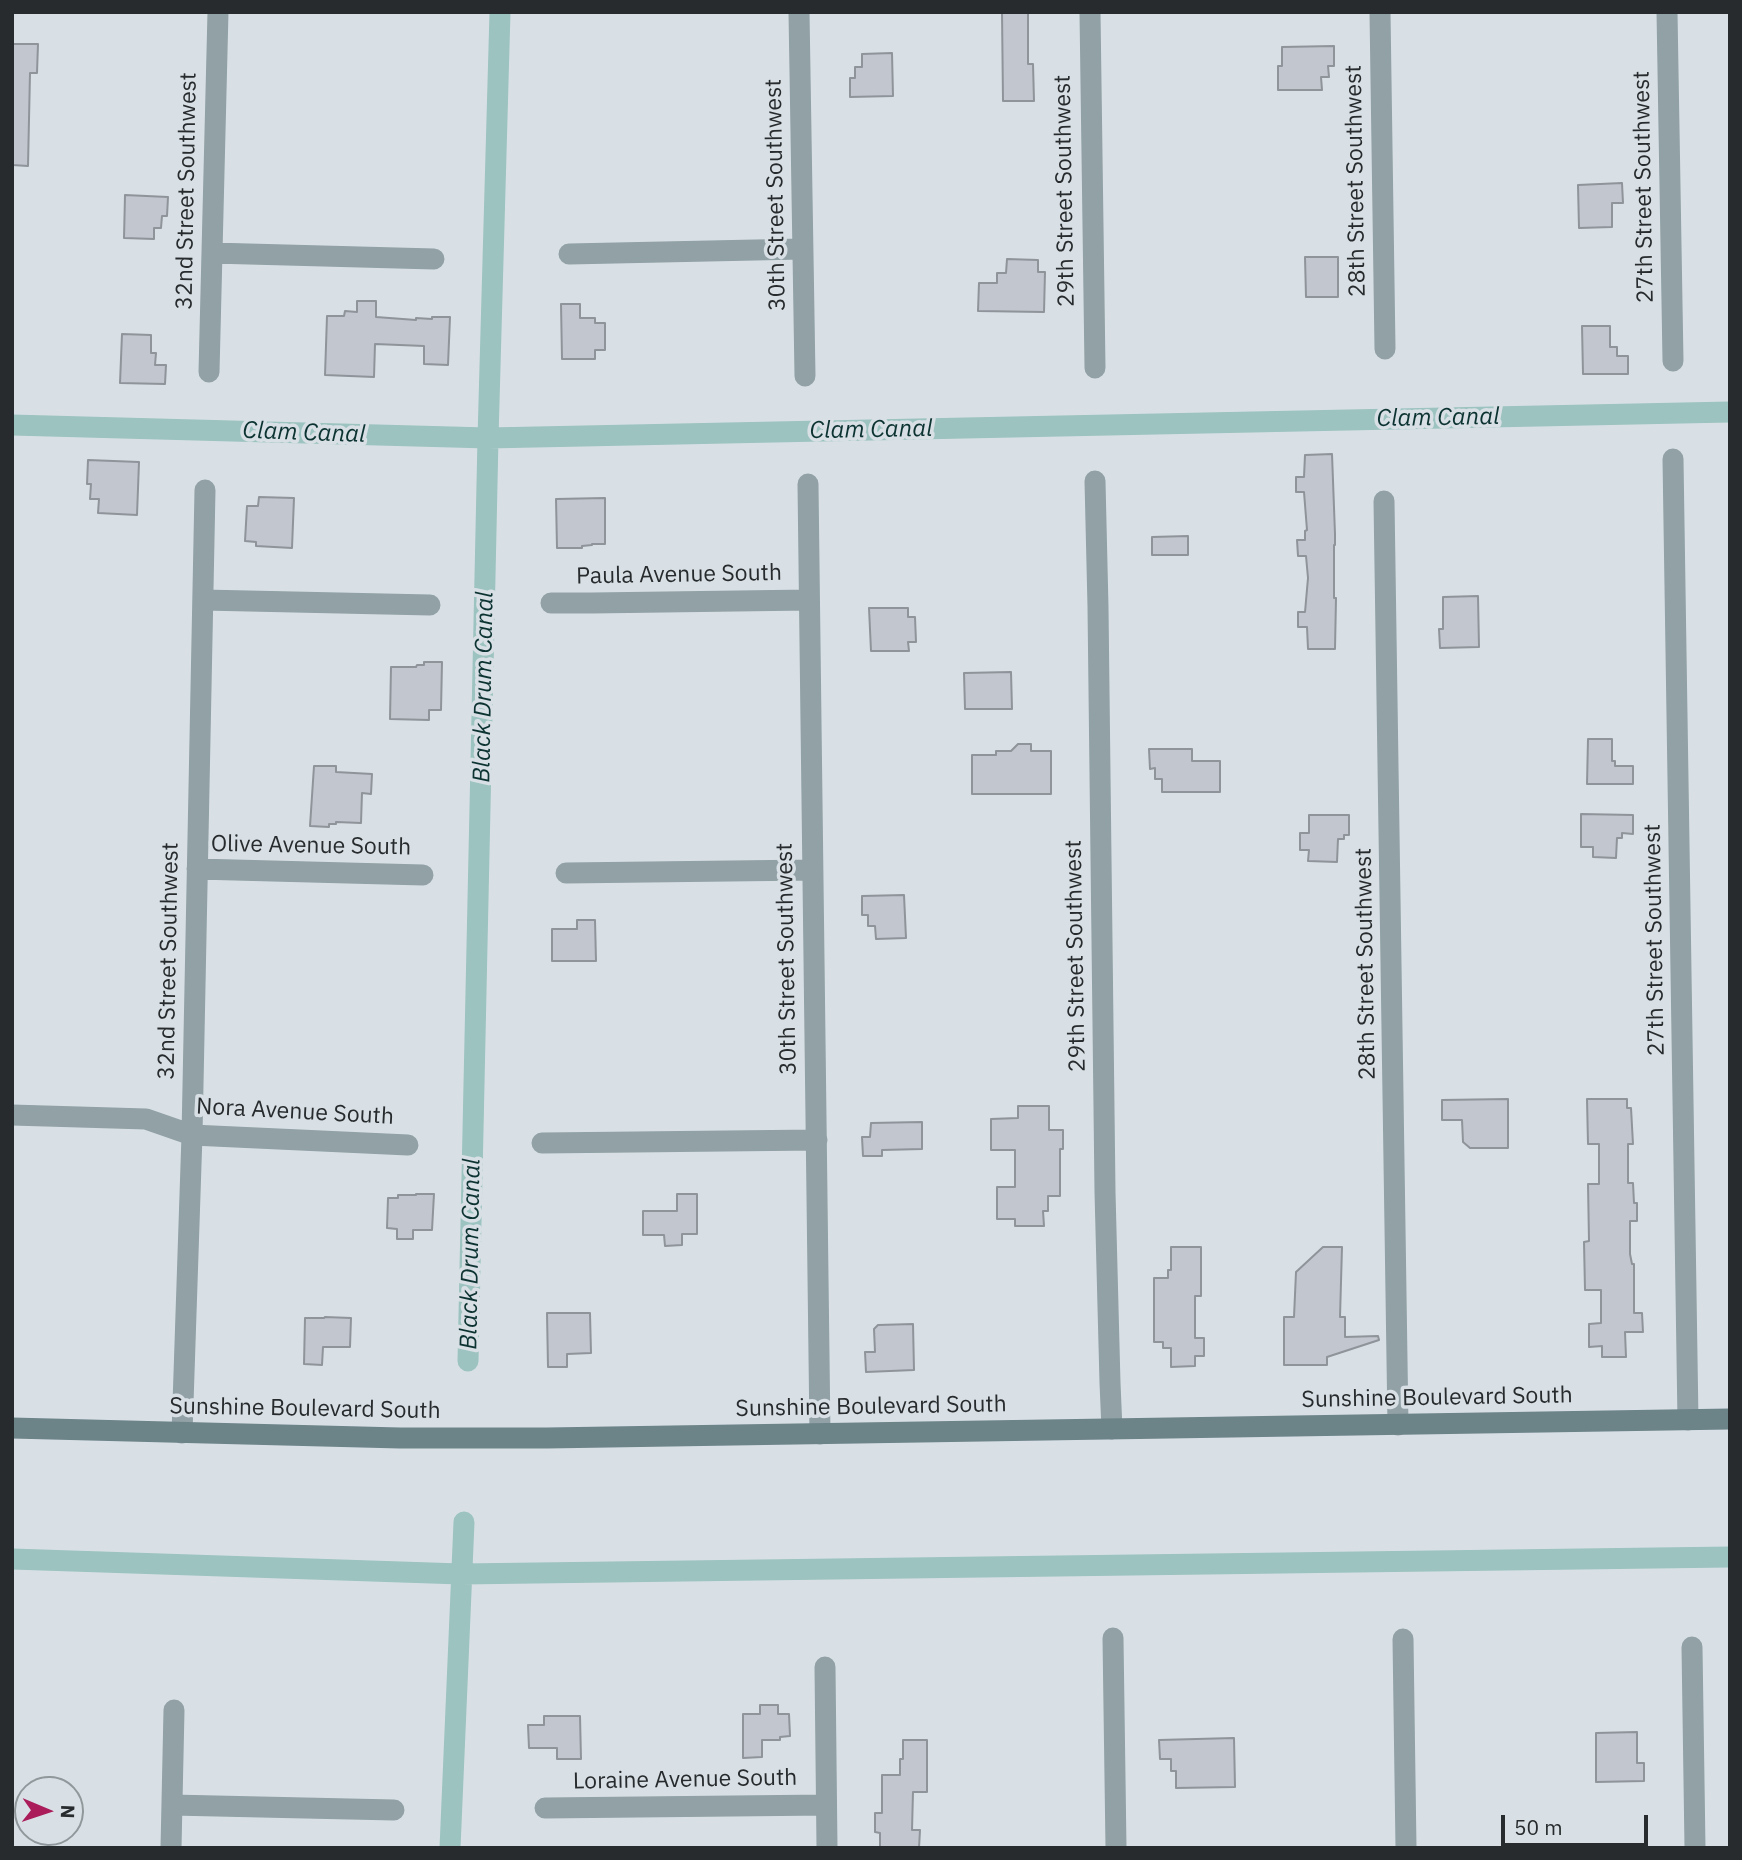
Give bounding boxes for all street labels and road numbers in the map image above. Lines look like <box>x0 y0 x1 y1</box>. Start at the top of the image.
street label: 28th Street Southwest <box>1340 65 1372 297</box>
street label: 27th Street Southwest <box>1628 71 1660 303</box>
street label: 32nd Street Southwest <box>171 72 203 310</box>
street label: 29th Street Southwest <box>1049 75 1081 307</box>
street label: 30th Street Southwest <box>760 79 792 311</box>
street label: Paula Avenue South <box>576 559 782 591</box>
street label: 27th Street Southwest <box>1639 824 1671 1056</box>
street label: Olive Avenue South <box>211 830 411 862</box>
street label: 29th Street Southwest <box>1060 840 1092 1072</box>
street label: 32nd Street Southwest <box>153 842 185 1080</box>
street label: 30th Street Southwest <box>771 843 803 1075</box>
street label: 28th Street Southwest <box>1350 848 1382 1080</box>
street label: Nora Avenue South <box>195 1093 395 1131</box>
street label: Sunshine Boulevard South <box>1301 1382 1573 1414</box>
street label: Sunshine Boulevard South <box>735 1391 1007 1423</box>
street label: Sunshine Boulevard South <box>169 1393 441 1425</box>
street label: Loraine Avenue South <box>573 1764 797 1796</box>

